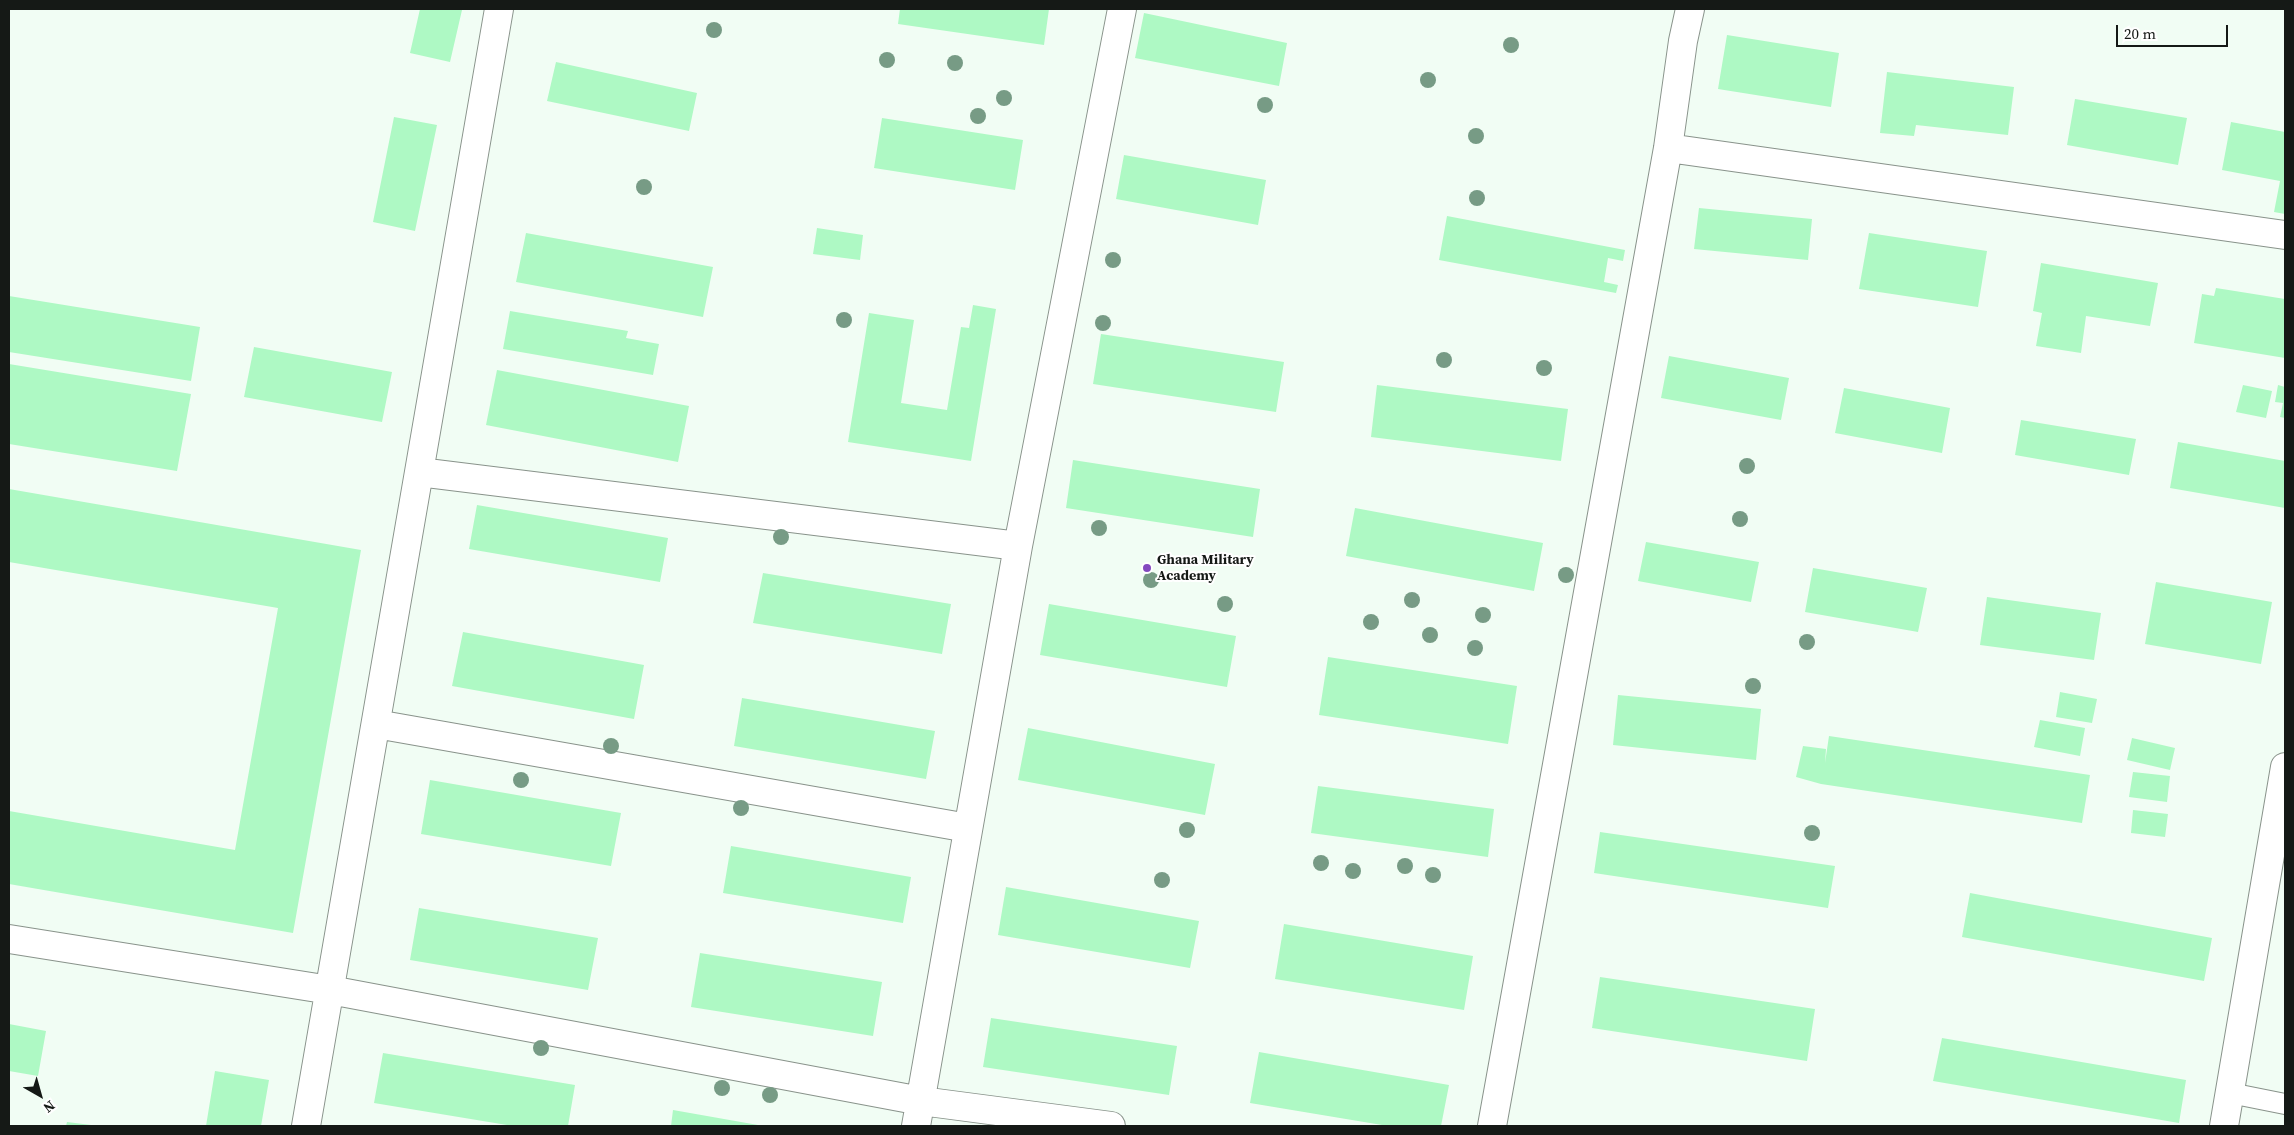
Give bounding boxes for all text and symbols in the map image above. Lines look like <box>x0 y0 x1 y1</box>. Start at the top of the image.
scale bar <box>2119 15 2232 47</box>
text: 20 m <box>2124 23 2156 44</box>
place label: Ghana Military Academy <box>1157 552 1254 584</box>
marker: Ghana Military Academy <box>1141 562 1153 574</box>
north arrow <box>15 1070 65 1120</box>
text: N <box>39 1096 59 1118</box>

